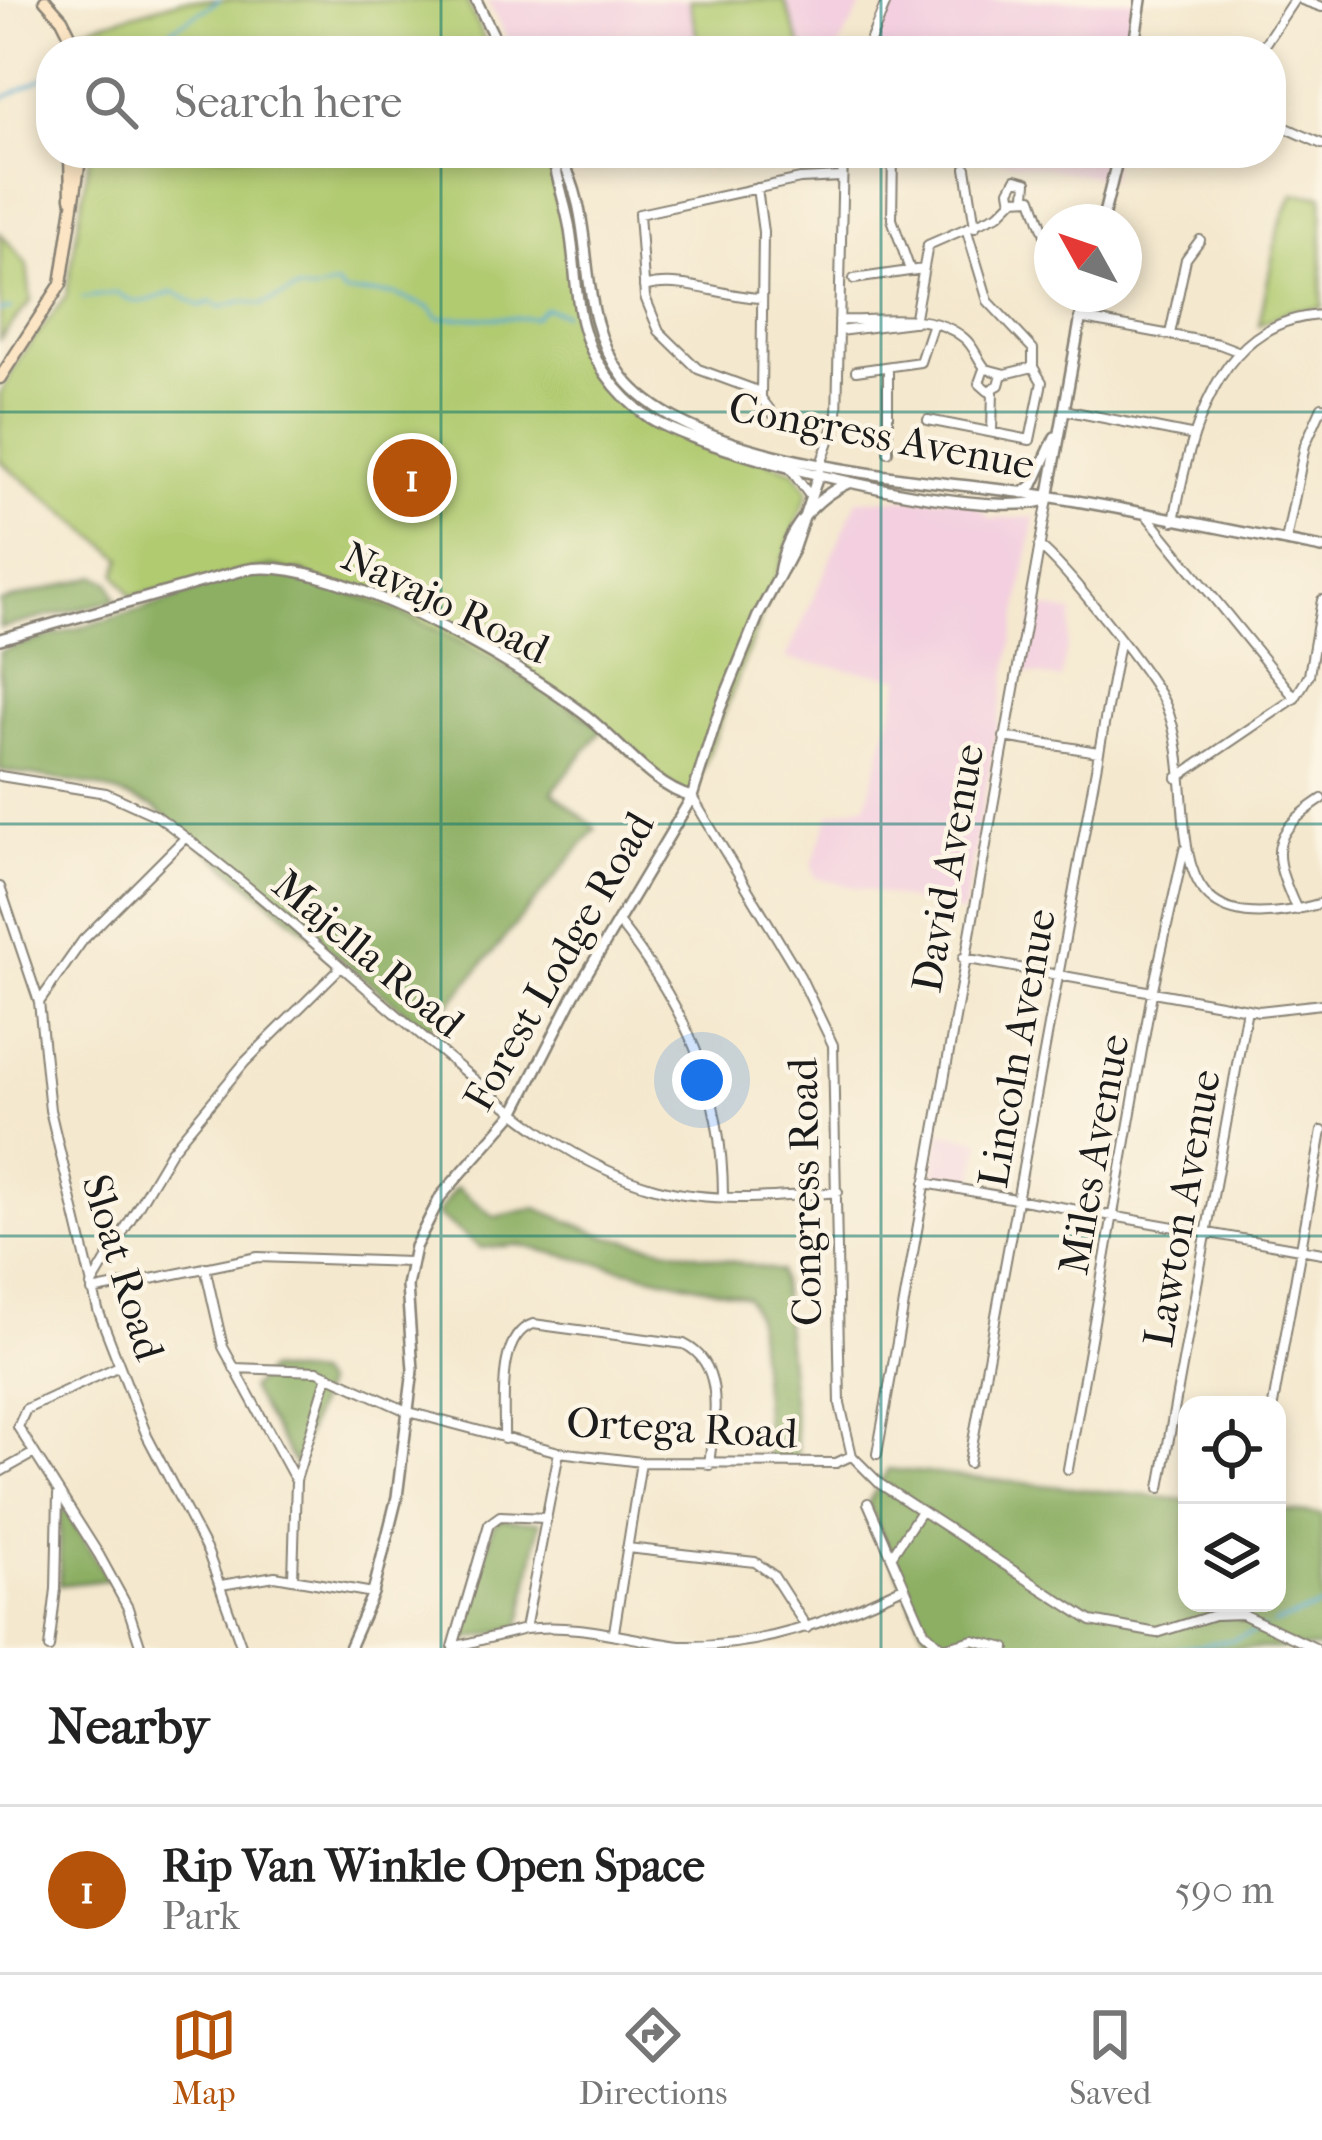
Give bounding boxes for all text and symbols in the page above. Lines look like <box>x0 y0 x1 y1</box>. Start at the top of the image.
search box <box>36 36 1286 168</box>
icon: search <box>78 69 144 135</box>
text: Search here <box>174 76 402 129</box>
north arrow <box>1034 204 1142 312</box>
street label: Congress Avenue <box>725 383 1039 490</box>
pin: 1 <box>373 433 451 523</box>
street label: Navajo Road <box>334 532 558 675</box>
street label: David Avenue <box>903 740 994 996</box>
street label: Forest Lodge Road <box>454 803 665 1120</box>
street label: Majella Road <box>263 860 474 1049</box>
street label: Lincoln Avenue <box>969 905 1066 1191</box>
street label: Miles Avenue <box>1049 1030 1140 1278</box>
your location <box>672 1050 732 1110</box>
street label: Congress Road <box>779 1056 832 1327</box>
street label: Lawton Avenue <box>1134 1066 1231 1351</box>
street label: Sloat Road <box>71 1169 174 1367</box>
map controls <box>1178 1396 1286 1612</box>
button: locate <box>1178 1396 1286 1504</box>
street label: Ortega Road <box>565 1398 800 1459</box>
button: layers <box>1178 1504 1286 1612</box>
text: Nearby <box>48 1696 209 1756</box>
text: Rip Van Winkle Open Space <box>162 1840 705 1893</box>
text: 1 <box>80 1867 94 1913</box>
text: 590 m <box>1174 1867 1274 1913</box>
text: Park <box>162 1893 240 1939</box>
tab: Map <box>171 2002 237 2113</box>
tab: Directions <box>579 2002 727 2113</box>
tab: Saved <box>1069 2002 1151 2113</box>

